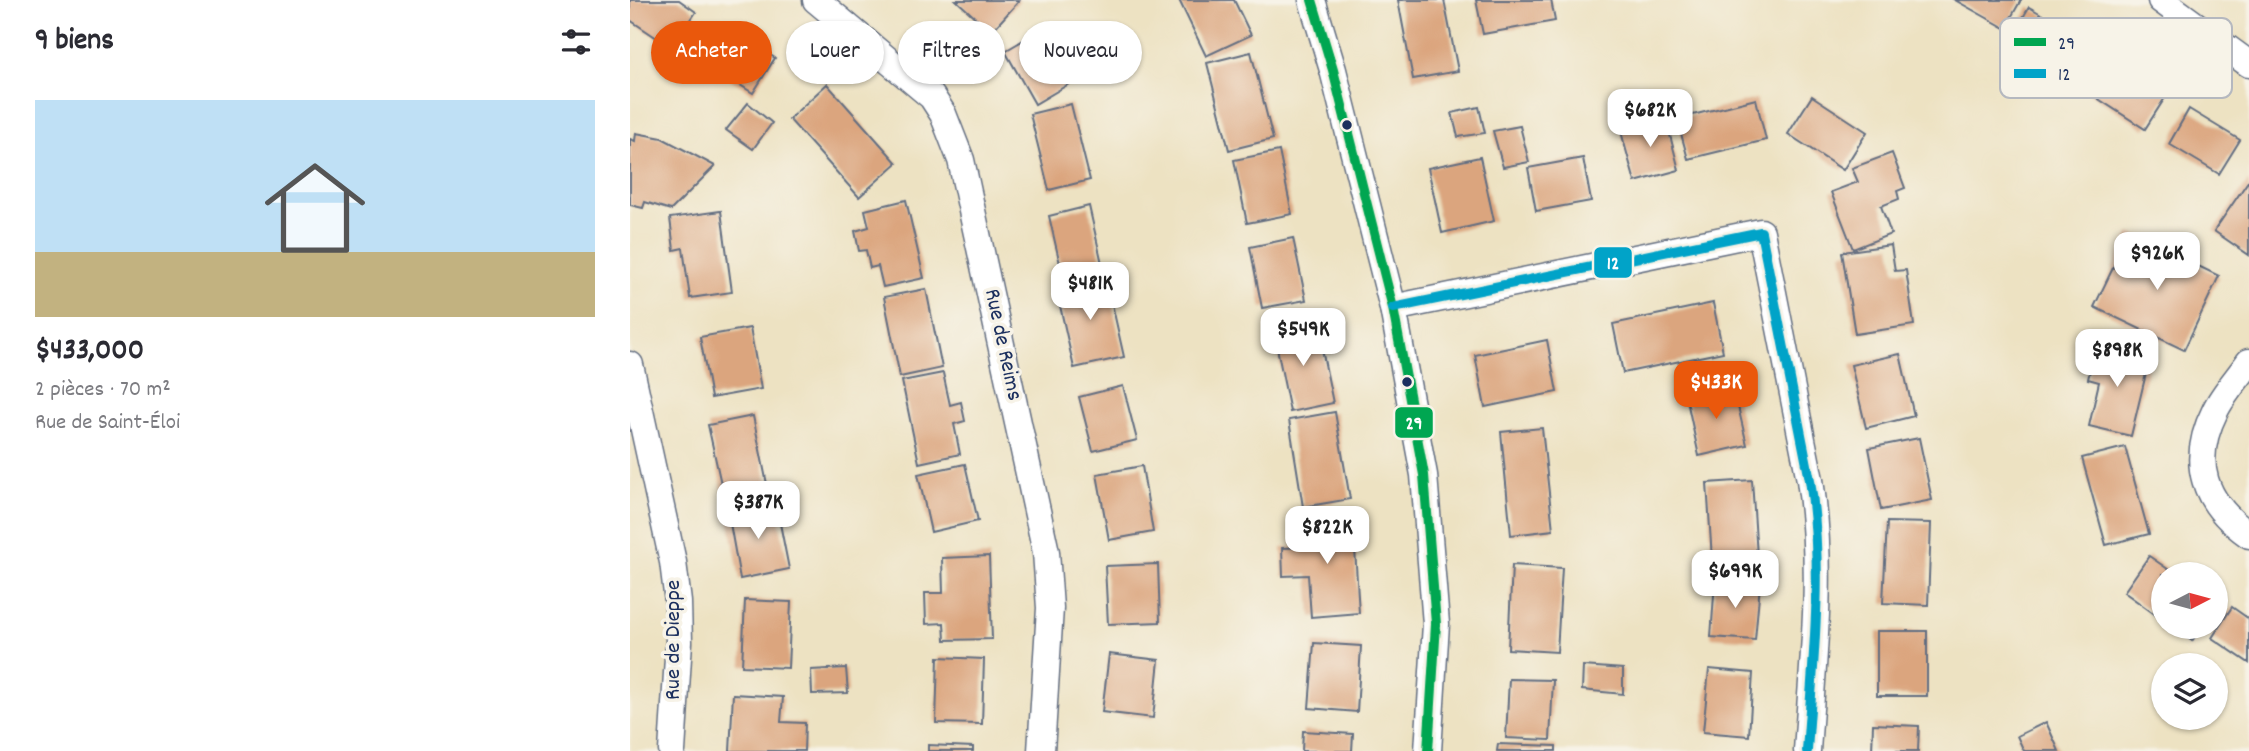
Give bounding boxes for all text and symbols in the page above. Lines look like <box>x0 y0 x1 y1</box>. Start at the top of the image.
legend <box>2000 18 2232 98</box>
text: 9 biens <box>35 21 114 64</box>
chip: Acheter <box>651 21 772 84</box>
chip: Louer <box>786 21 884 84</box>
chip: Filtres <box>898 21 1005 84</box>
chip: Nouveau <box>1019 21 1142 84</box>
icon: filters <box>557 23 595 61</box>
text: 29 <box>2058 32 2075 59</box>
text: 12 <box>2058 63 2070 90</box>
pin: $682K <box>1601 90 1699 149</box>
text: $682K <box>1624 95 1676 128</box>
unlabelled marker <box>1340 118 1354 132</box>
icon: home <box>252 145 378 271</box>
pin: $926K <box>2108 232 2206 292</box>
text: $926K <box>2130 238 2184 271</box>
line badge: 12 <box>1593 246 1633 279</box>
text: 12 <box>1607 252 1619 279</box>
pin: $481K <box>1041 262 1139 322</box>
text: $481K <box>1067 268 1113 301</box>
street label: Rue de Reims <box>974 286 1030 404</box>
pin: $549K <box>1254 308 1352 368</box>
text: $549K <box>1276 314 1330 347</box>
pin: $898K <box>2068 330 2166 389</box>
text: $433,000 <box>35 331 144 374</box>
text: $898K <box>2091 335 2143 368</box>
pin: $433K <box>1667 362 1765 421</box>
text: $433K <box>1690 367 1742 400</box>
text: 2 pièces · 70 m² <box>35 374 171 407</box>
unlabelled marker <box>1400 375 1414 389</box>
line badge: 29 <box>1394 406 1434 439</box>
text: Rue de Saint-Éloi <box>35 407 180 440</box>
text: 29 <box>1405 412 1423 439</box>
pin: $387K <box>709 482 807 541</box>
text: $387K <box>733 487 783 520</box>
pin: $822K <box>1278 506 1376 566</box>
text: $822K <box>1301 512 1353 545</box>
pin: $699K <box>1686 550 1784 610</box>
text: $699K <box>1708 556 1762 589</box>
north arrow <box>2151 562 2228 639</box>
map controls <box>2151 562 2228 730</box>
street label: Rue de Dieppe <box>658 580 691 700</box>
button: layers <box>2151 653 2228 730</box>

